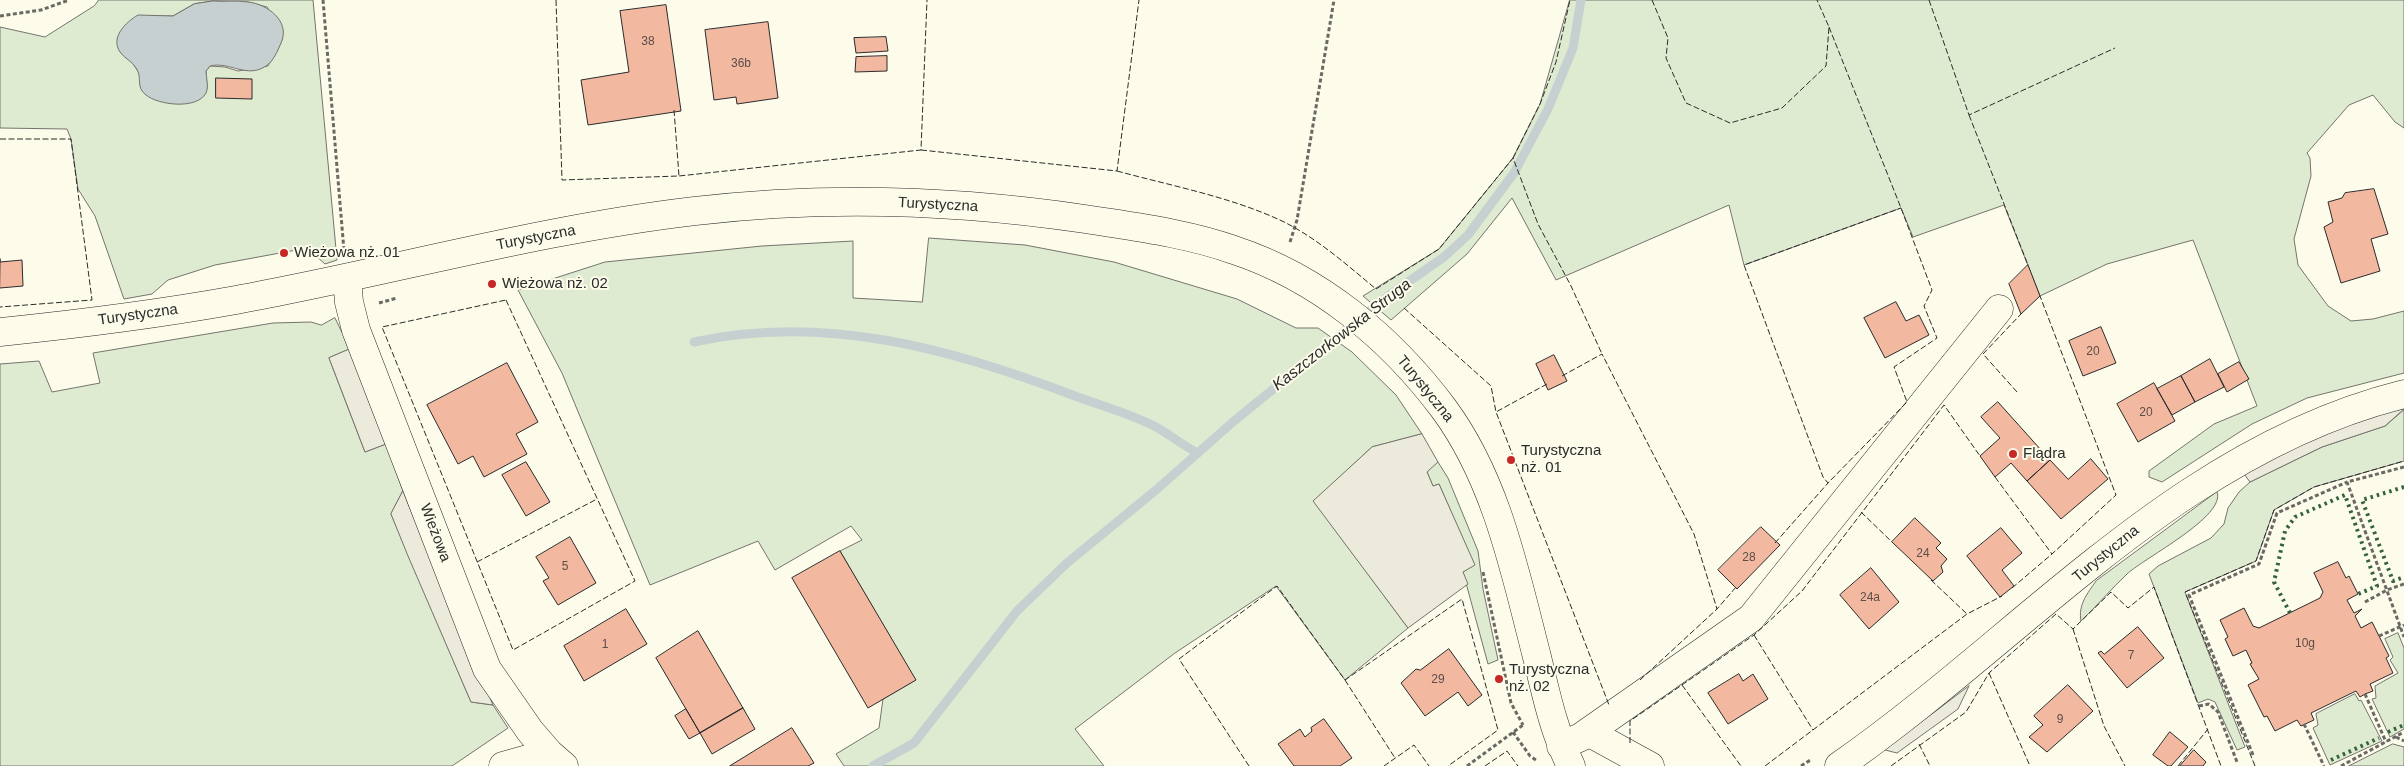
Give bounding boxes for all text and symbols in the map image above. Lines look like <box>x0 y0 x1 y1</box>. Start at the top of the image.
house number: 38 <box>641 35 655 49</box>
house number: 36b <box>731 57 751 71</box>
street label: Turystyczna <box>897 194 979 216</box>
street label: Turystyczna <box>495 222 577 254</box>
place label: Wieżowa nż. 01 <box>294 244 400 262</box>
marker: Wieżowa nż. 01 <box>278 247 290 259</box>
place label: Wieżowa nż. 02 <box>502 275 608 293</box>
water label: Kaszczorkowska Struga <box>1269 275 1415 395</box>
marker: Wieżowa nż. 02 <box>486 278 498 290</box>
street label: Turystyczna <box>97 301 179 329</box>
house number: 20 <box>2086 345 2100 359</box>
street label: Turystyczna <box>1393 352 1457 426</box>
house number: 20 <box>2139 406 2153 420</box>
place label: Turystyczna nż. 01 <box>1521 442 1601 477</box>
place label: Flądra <box>2023 445 2066 463</box>
marker: Flądra <box>2007 448 2019 460</box>
marker: Turystyczna nż. 01 <box>1505 454 1517 466</box>
street label: Wieżowa <box>416 501 454 565</box>
street label: Turystyczna <box>2069 522 2143 586</box>
house number: 24 <box>1916 547 1930 561</box>
house number: 28 <box>1742 551 1756 565</box>
house number: 5 <box>562 560 568 574</box>
house number: 24a <box>1860 591 1880 605</box>
house number: 10g <box>2295 637 2315 651</box>
house number: 1 <box>602 638 608 652</box>
house number: 7 <box>2128 649 2134 663</box>
place label: Turystyczna nż. 02 <box>1509 661 1589 696</box>
house number: 29 <box>1431 673 1445 687</box>
marker: Turystyczna nż. 02 <box>1493 673 1505 685</box>
house number: 9 <box>2057 713 2063 727</box>

